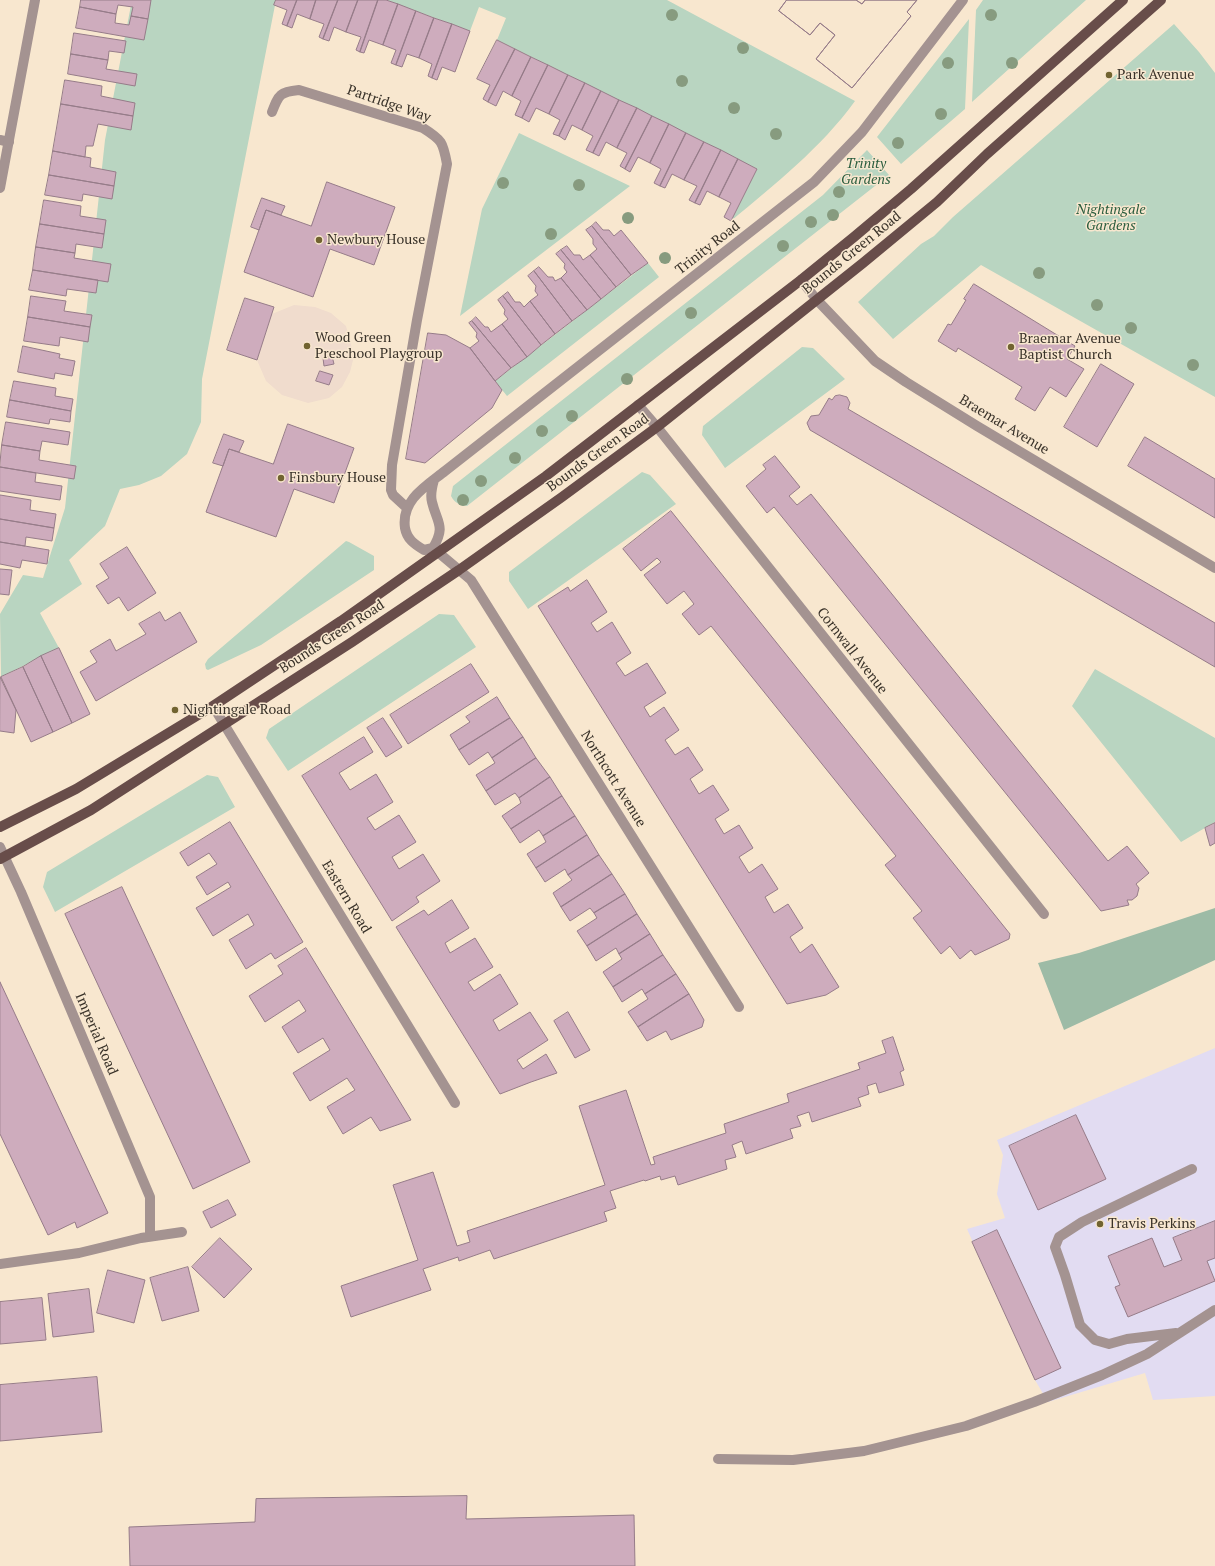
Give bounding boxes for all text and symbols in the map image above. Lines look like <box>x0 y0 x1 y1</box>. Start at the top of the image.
place label: Park Avenue <box>1117 67 1194 83</box>
marker: Park Avenue <box>1104 70 1114 80</box>
street label: Partridge Way <box>345 82 433 126</box>
park label: Trinity Gardens <box>841 156 891 188</box>
park label: Nightingale Gardens <box>1076 202 1146 234</box>
street label: Bounds Green Road <box>799 208 905 298</box>
street label: Trinity Road <box>672 218 744 278</box>
place label: Newbury House <box>327 232 425 248</box>
marker: Newbury House <box>314 235 324 245</box>
place label: Wood Green Preschool Playgroup <box>315 330 443 362</box>
place label: Braemar Avenue Baptist Church <box>1019 331 1121 364</box>
marker: Wood Green Preschool Playgroup <box>302 341 312 351</box>
marker: Braemar Avenue Baptist Church <box>1006 342 1016 352</box>
street label: Braemar Avenue <box>956 392 1052 458</box>
street label: Bounds Green Road <box>544 410 652 496</box>
place label: Finsbury House <box>289 470 386 486</box>
marker: Finsbury House <box>276 473 286 483</box>
street label: Bounds Green Road <box>276 597 388 677</box>
street label: Cornwall Avenue <box>813 604 891 698</box>
place label: Nightingale Road <box>183 702 291 718</box>
marker: Nightingale Road <box>170 705 180 715</box>
street label: Northcott Avenue <box>577 728 649 830</box>
street label: Eastern Road <box>318 858 374 936</box>
street label: Imperial Road <box>71 990 121 1078</box>
place label: Travis Perkins <box>1108 1216 1196 1232</box>
marker: Travis Perkins <box>1095 1219 1105 1229</box>

